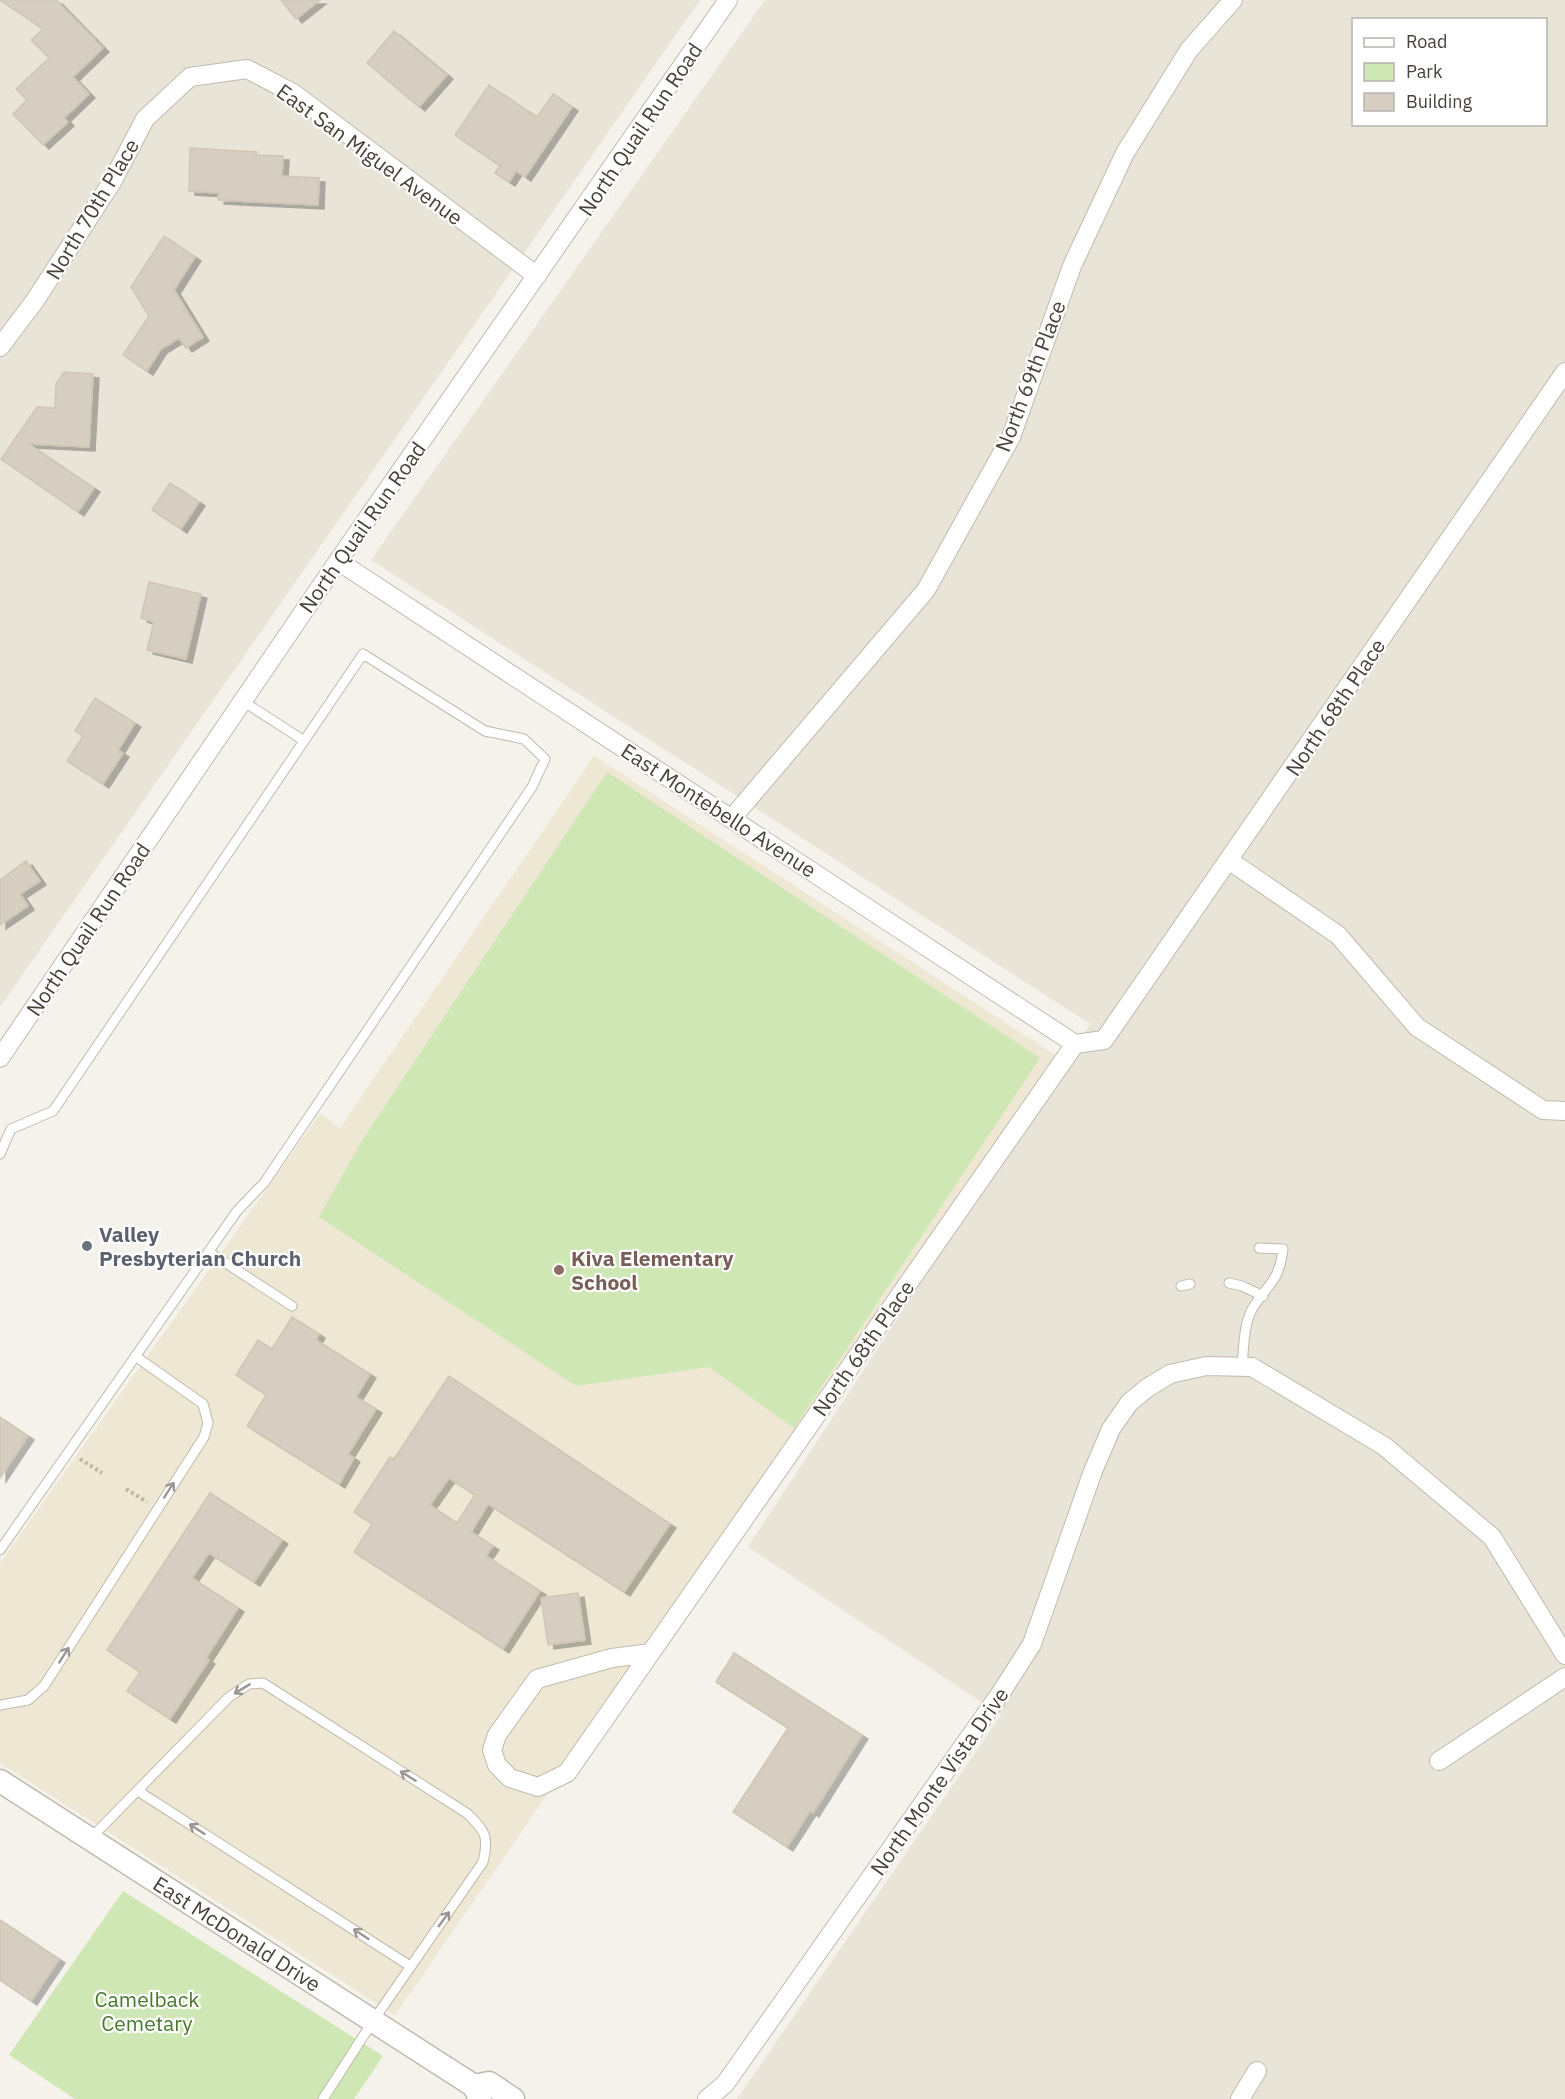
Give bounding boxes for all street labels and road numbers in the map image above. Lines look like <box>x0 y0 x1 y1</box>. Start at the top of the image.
street label: North Quail Run Road <box>572 37 708 221</box>
street label: East San Miguel Avenue <box>271 77 469 231</box>
street label: North 70th Place <box>39 133 145 285</box>
street label: North 69th Place <box>988 296 1072 456</box>
street label: North Quail Run Road <box>292 436 432 618</box>
street label: North 68th Place <box>1279 633 1391 781</box>
street label: East Montebello Avenue <box>616 736 822 884</box>
street label: North Quail Run Road <box>20 837 156 1021</box>
street label: North 68th Place <box>806 1275 920 1421</box>
street label: North Monte Vista Drive <box>863 1681 1015 1881</box>
street label: East McDonald Drive <box>148 1869 326 1998</box>

